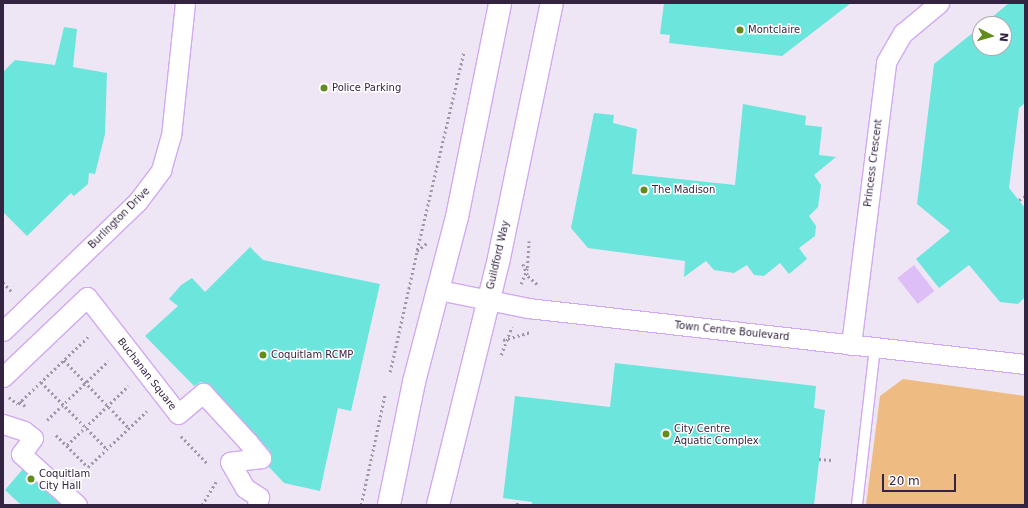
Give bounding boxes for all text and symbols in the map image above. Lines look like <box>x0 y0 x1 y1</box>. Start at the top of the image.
north arrow <box>972 16 1012 56</box>
place label: Montclaire <box>748 24 800 36</box>
marker: Montclaire <box>735 25 745 35</box>
text: N <box>996 32 1010 42</box>
place label: Police Parking <box>332 82 401 94</box>
marker: Police Parking <box>319 83 329 93</box>
street label: Princess Crescent <box>862 118 884 208</box>
place label: The Madison <box>652 184 715 196</box>
street label: Burlington Drive <box>86 185 152 251</box>
marker: The Madison <box>639 185 649 195</box>
street label: Guildford Way <box>484 219 512 291</box>
street label: Town Centre Boulevard <box>674 319 790 343</box>
street label: Buchanan Square <box>115 335 179 413</box>
place label: Coquitlam RCMP <box>271 349 353 361</box>
marker: Coquitlam RCMP <box>258 350 268 360</box>
place label: City Centre Aquatic Complex <box>674 422 759 446</box>
marker: City Centre Aquatic Complex <box>661 429 671 439</box>
scale bar <box>884 466 958 492</box>
place label: Coquitlam City Hall <box>39 467 90 490</box>
marker: Coquitlam City Hall <box>26 474 36 484</box>
text: 20 m <box>889 474 920 488</box>

